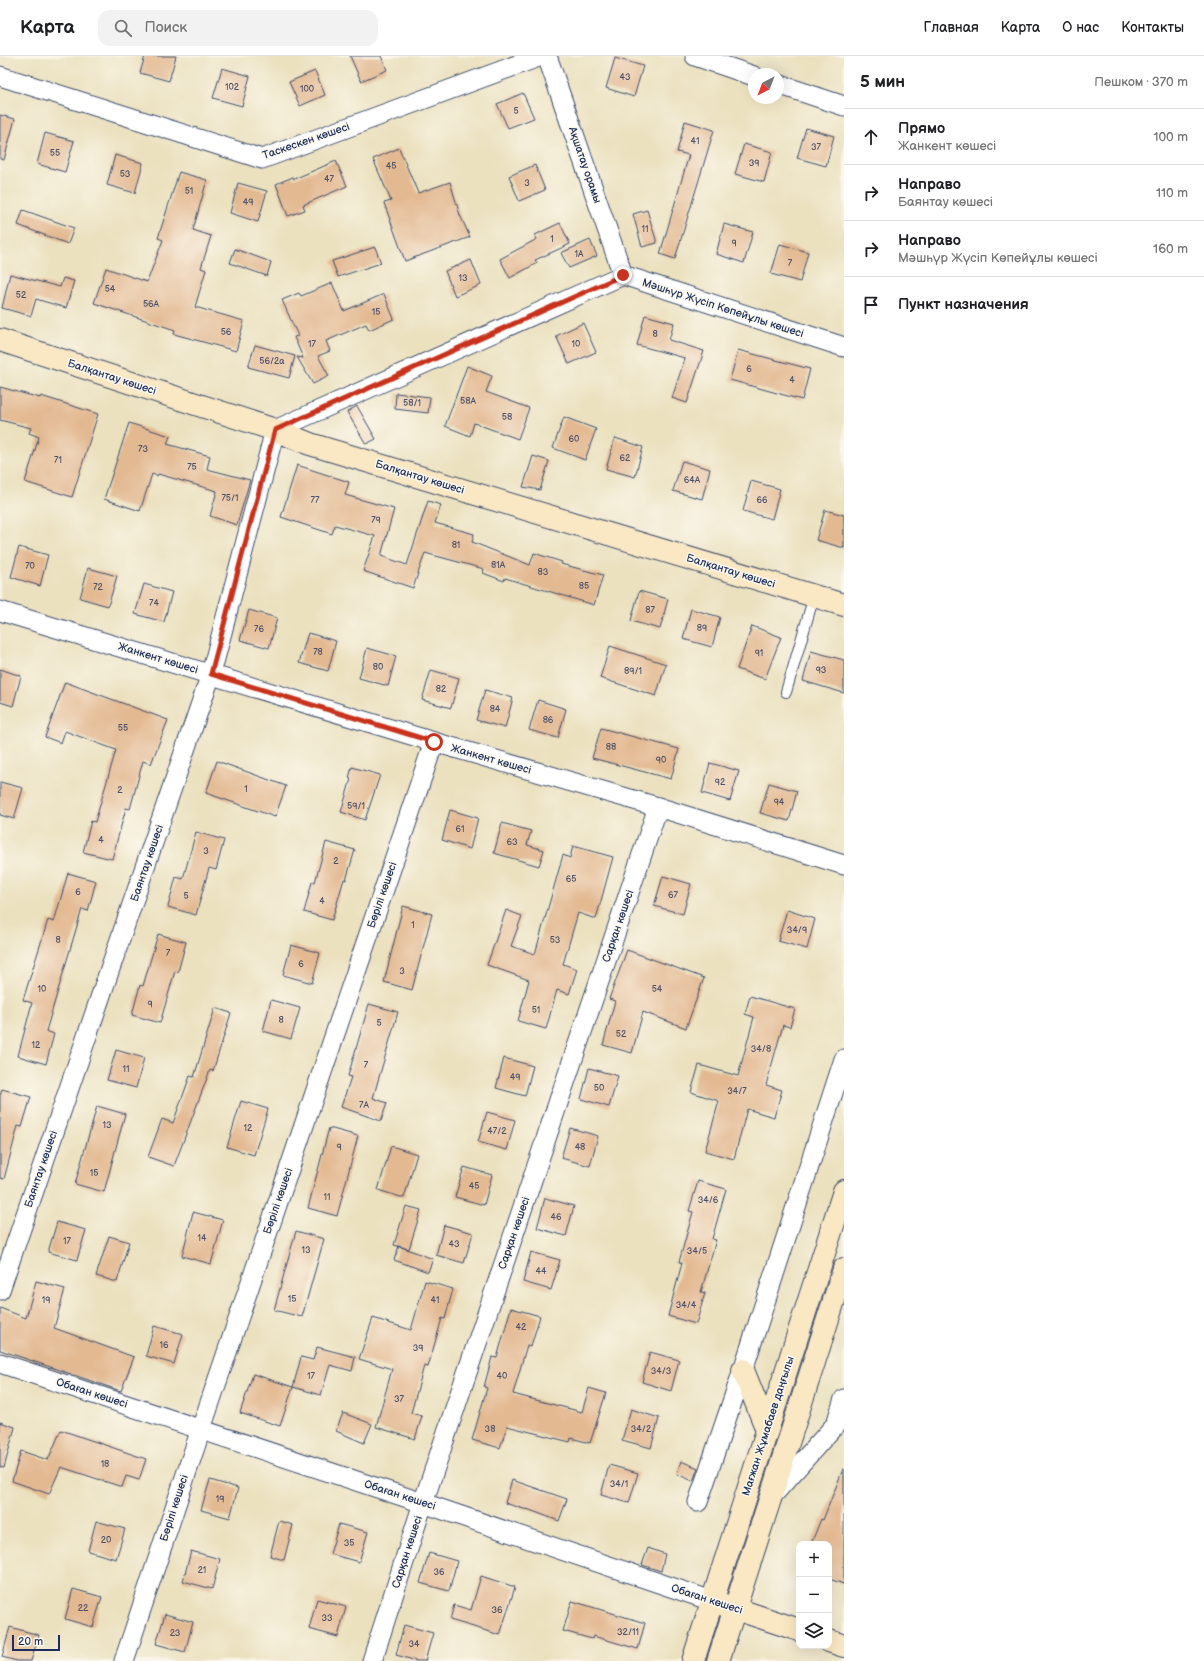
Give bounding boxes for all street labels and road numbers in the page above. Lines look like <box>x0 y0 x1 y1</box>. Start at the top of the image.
street label: Таскескен көшесі <box>261 120 351 162</box>
street label: Ақшатау орамы <box>565 124 604 205</box>
street label: Мәшһүр Жүсіп Көпейұлы көшесі <box>641 276 805 340</box>
street label: Балқантау көшесі <box>66 357 158 397</box>
street label: Балқантау көшесі <box>374 457 466 497</box>
street label: Балқантау көшесі <box>685 551 777 591</box>
street label: Жанкент көшесі <box>116 640 200 676</box>
street label: Жанкент көшесі <box>449 741 533 777</box>
street label: Баянтау көшесі <box>128 823 166 903</box>
street label: Бөрілі көшесі <box>365 860 399 930</box>
street label: Сарқан көшесі <box>600 888 636 964</box>
street label: Баянтау көшесі <box>22 1129 60 1209</box>
street label: Бөрілі көшесі <box>261 1166 295 1236</box>
street label: Сарқан көшесі <box>496 1195 532 1271</box>
street label: Мағжан Жұмабаев даңғылы <box>739 1355 797 1497</box>
street label: Обаған көшесі <box>55 1375 129 1411</box>
street label: Бөрілі көшесі <box>157 1473 191 1543</box>
street label: Обаған көшесі <box>363 1477 437 1513</box>
street label: Сарқан көшесі <box>389 1514 425 1590</box>
street label: Обаған көшесі <box>670 1581 744 1617</box>

